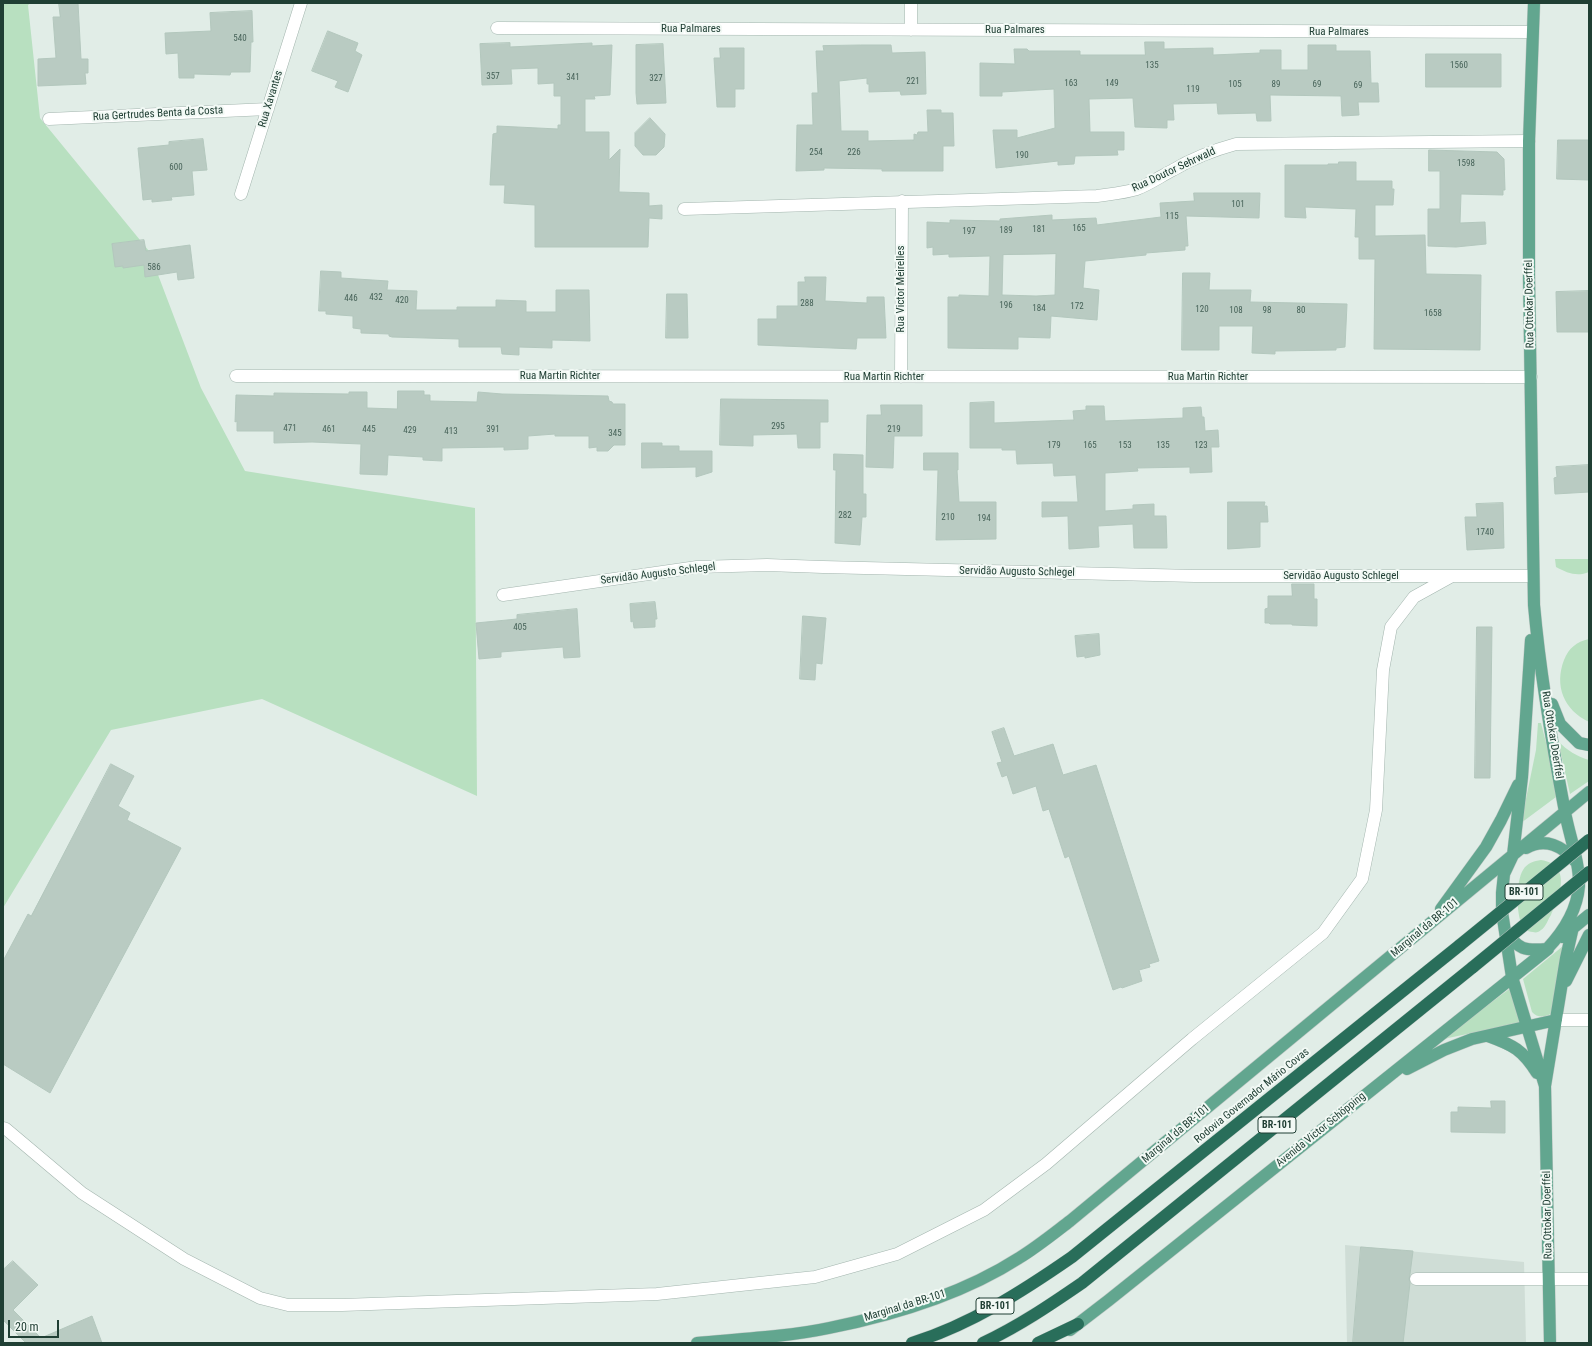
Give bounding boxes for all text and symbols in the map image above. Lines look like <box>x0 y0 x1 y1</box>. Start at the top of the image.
street label: Rua Palmares <box>661 22 721 36</box>
street label: Rua Palmares <box>985 23 1045 37</box>
street label: Rua Palmares <box>1309 25 1369 39</box>
house number: 540 <box>233 34 247 44</box>
house number: 135 <box>1145 61 1159 71</box>
house number: 1560 <box>1450 61 1468 71</box>
street label: Rua Xavantes <box>256 69 286 129</box>
house number: 357 <box>486 72 500 82</box>
house number: 341 <box>566 73 580 83</box>
house number: 327 <box>649 74 663 84</box>
house number: 221 <box>906 77 920 87</box>
house number: 163 <box>1064 79 1078 89</box>
house number: 149 <box>1105 79 1119 89</box>
house number: 105 <box>1228 80 1242 90</box>
house number: 89 <box>1272 80 1280 90</box>
house number: 69 <box>1313 80 1321 90</box>
house number: 69 <box>1354 81 1362 91</box>
house number: 119 <box>1186 85 1200 95</box>
street label: Rua Gertrudes Benta da Costa <box>93 104 223 124</box>
street label: Rua Doutor Sehrwald <box>1130 145 1218 195</box>
house number: 254 <box>809 148 823 158</box>
house number: 226 <box>847 148 861 158</box>
house number: 190 <box>1015 151 1029 161</box>
house number: 1598 <box>1457 159 1475 169</box>
house number: 600 <box>169 163 183 173</box>
house number: 101 <box>1231 200 1245 210</box>
house number: 115 <box>1165 212 1179 222</box>
house number: 165 <box>1072 224 1086 234</box>
house number: 181 <box>1032 225 1046 235</box>
house number: 189 <box>999 226 1013 236</box>
house number: 197 <box>962 227 976 237</box>
street label: Rua Victor Meirelles <box>894 246 908 332</box>
street label: Rua Ottokar Doerffel <box>1523 260 1537 348</box>
house number: 586 <box>147 263 161 273</box>
house number: 432 <box>369 293 383 303</box>
house number: 446 <box>344 294 358 304</box>
house number: 420 <box>395 296 409 306</box>
house number: 288 <box>800 299 814 309</box>
house number: 196 <box>999 301 1013 311</box>
house number: 172 <box>1070 302 1084 312</box>
house number: 184 <box>1032 304 1046 314</box>
house number: 120 <box>1195 305 1209 315</box>
house number: 108 <box>1229 306 1243 316</box>
house number: 98 <box>1263 306 1271 316</box>
house number: 80 <box>1297 306 1305 316</box>
house number: 1658 <box>1424 309 1442 319</box>
street label: Rua Martin Richter <box>520 369 600 383</box>
street label: Rua Martin Richter <box>844 370 924 384</box>
street label: Rua Martin Richter <box>1168 370 1248 384</box>
house number: 295 <box>771 422 785 432</box>
house number: 471 <box>283 424 297 434</box>
house number: 461 <box>322 425 336 435</box>
house number: 445 <box>362 425 376 435</box>
house number: 391 <box>486 425 500 435</box>
house number: 219 <box>887 425 901 435</box>
house number: 429 <box>403 426 417 436</box>
house number: 413 <box>444 427 458 437</box>
house number: 345 <box>608 429 622 439</box>
house number: 179 <box>1047 441 1061 451</box>
house number: 165 <box>1083 441 1097 451</box>
house number: 153 <box>1118 441 1132 451</box>
house number: 135 <box>1156 441 1170 451</box>
house number: 123 <box>1194 441 1208 451</box>
house number: 282 <box>838 511 852 521</box>
house number: 210 <box>941 513 955 523</box>
house number: 194 <box>977 514 991 524</box>
house number: 1740 <box>1476 528 1494 538</box>
street label: Servidão Augusto Schlegel <box>600 560 716 588</box>
street label: Servidão Augusto Schlegel <box>959 564 1075 580</box>
street label: Servidão Augusto Schlegel <box>1283 569 1399 583</box>
house number: 405 <box>513 623 527 633</box>
street label: Rua Ottokar Doerffel <box>1539 690 1565 780</box>
road number: BR-101 <box>1505 884 1543 900</box>
street label: Marginal da BR-101 <box>1388 896 1462 960</box>
street label: Rodovia Governador Mário Covas <box>1192 1046 1312 1146</box>
street label: Avenida Victor Schöpping <box>1274 1090 1368 1170</box>
street label: Marginal da BR-101 <box>1139 1102 1213 1166</box>
road number: BR-101 <box>1258 1117 1296 1133</box>
street label: Rua Ottokar Doerffel <box>1541 1171 1555 1259</box>
street label: Marginal da BR-101 <box>863 1287 947 1325</box>
road number: BR-101 <box>976 1298 1014 1314</box>
scale bar <box>10 1312 61 1338</box>
text: 20 m <box>15 1320 39 1334</box>

